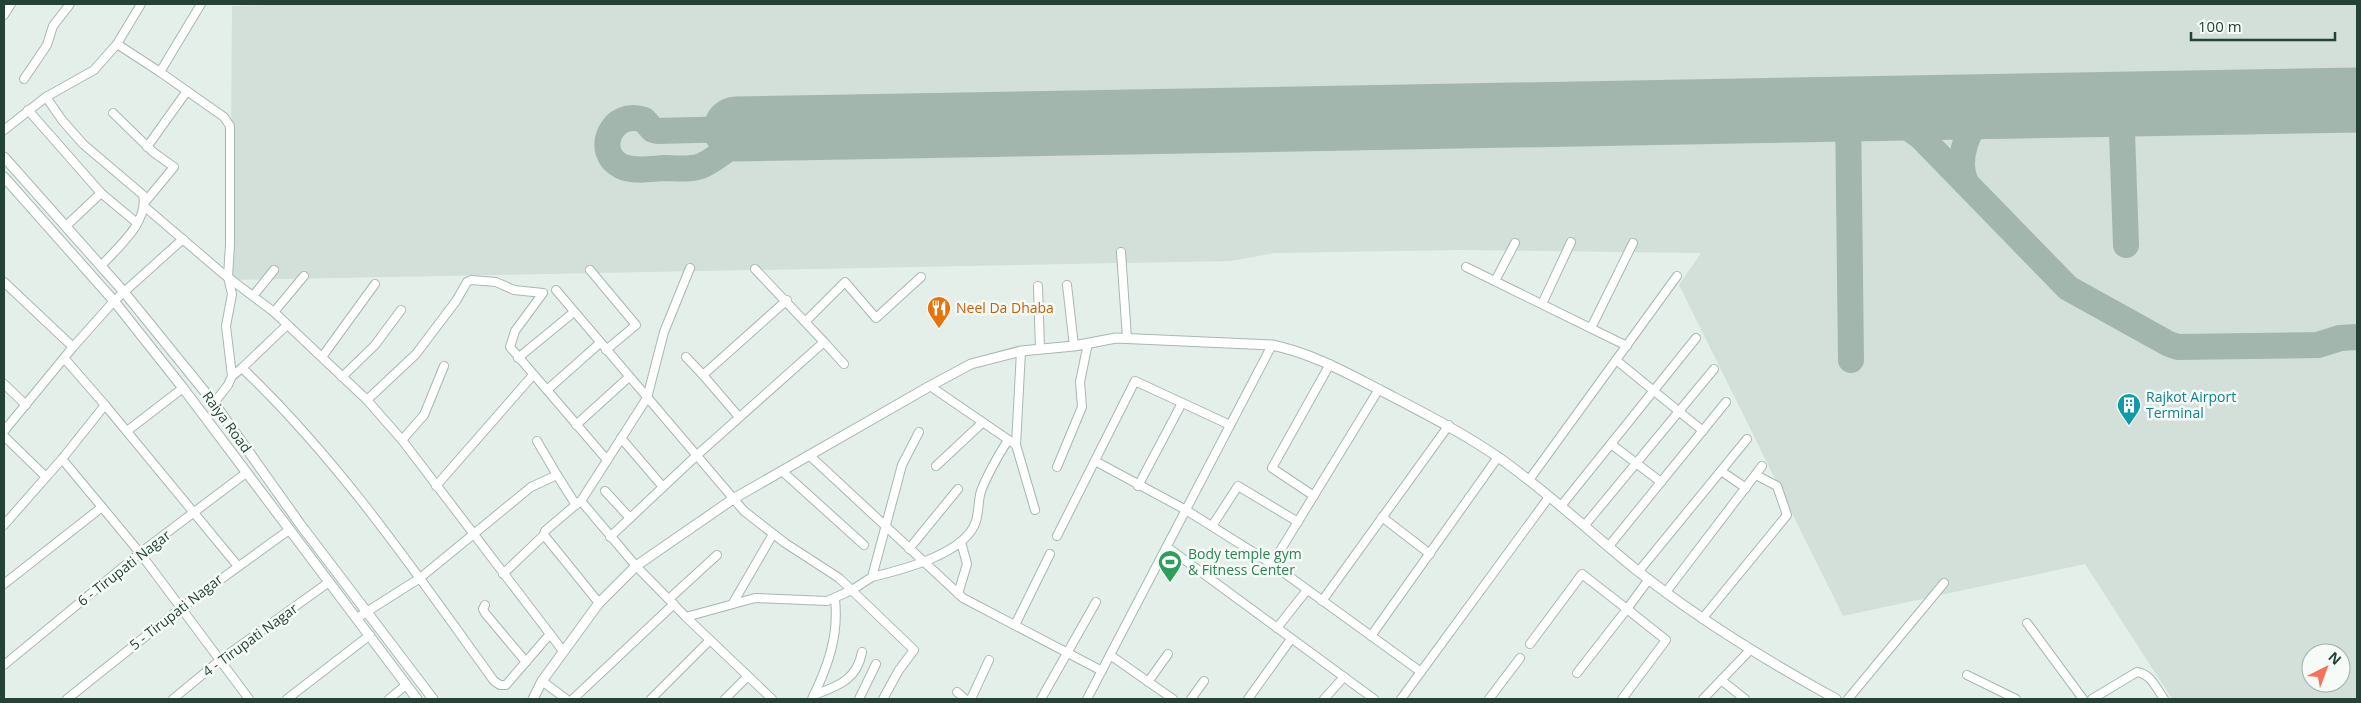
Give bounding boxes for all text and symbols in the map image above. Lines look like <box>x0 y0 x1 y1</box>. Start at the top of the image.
scale bar <box>2191 10 2335 42</box>
text: 100 m <box>2198 16 2242 36</box>
restaurant icon: Neel Da Dhaba <box>926 295 952 329</box>
place label: Neel Da Dhaba <box>956 298 1054 317</box>
street label: Raiya Road <box>199 387 256 456</box>
place label: Rajkot Airport Terminal <box>2146 387 2236 422</box>
building icon: Rajkot Airport Terminal <box>2116 392 2142 426</box>
street label: 6 - Tirupati Nagar <box>73 525 174 610</box>
place label: Body temple gym & Fitness Center <box>1188 544 1302 579</box>
sports icon: Body temple gym & Fitness Center <box>1157 549 1183 583</box>
street label: 5 - Tirupati Nagar <box>125 569 226 654</box>
street label: 4 - Tirupati Nagar <box>198 598 301 681</box>
north arrow <box>2301 643 2351 693</box>
text: N <box>2324 647 2346 669</box>

